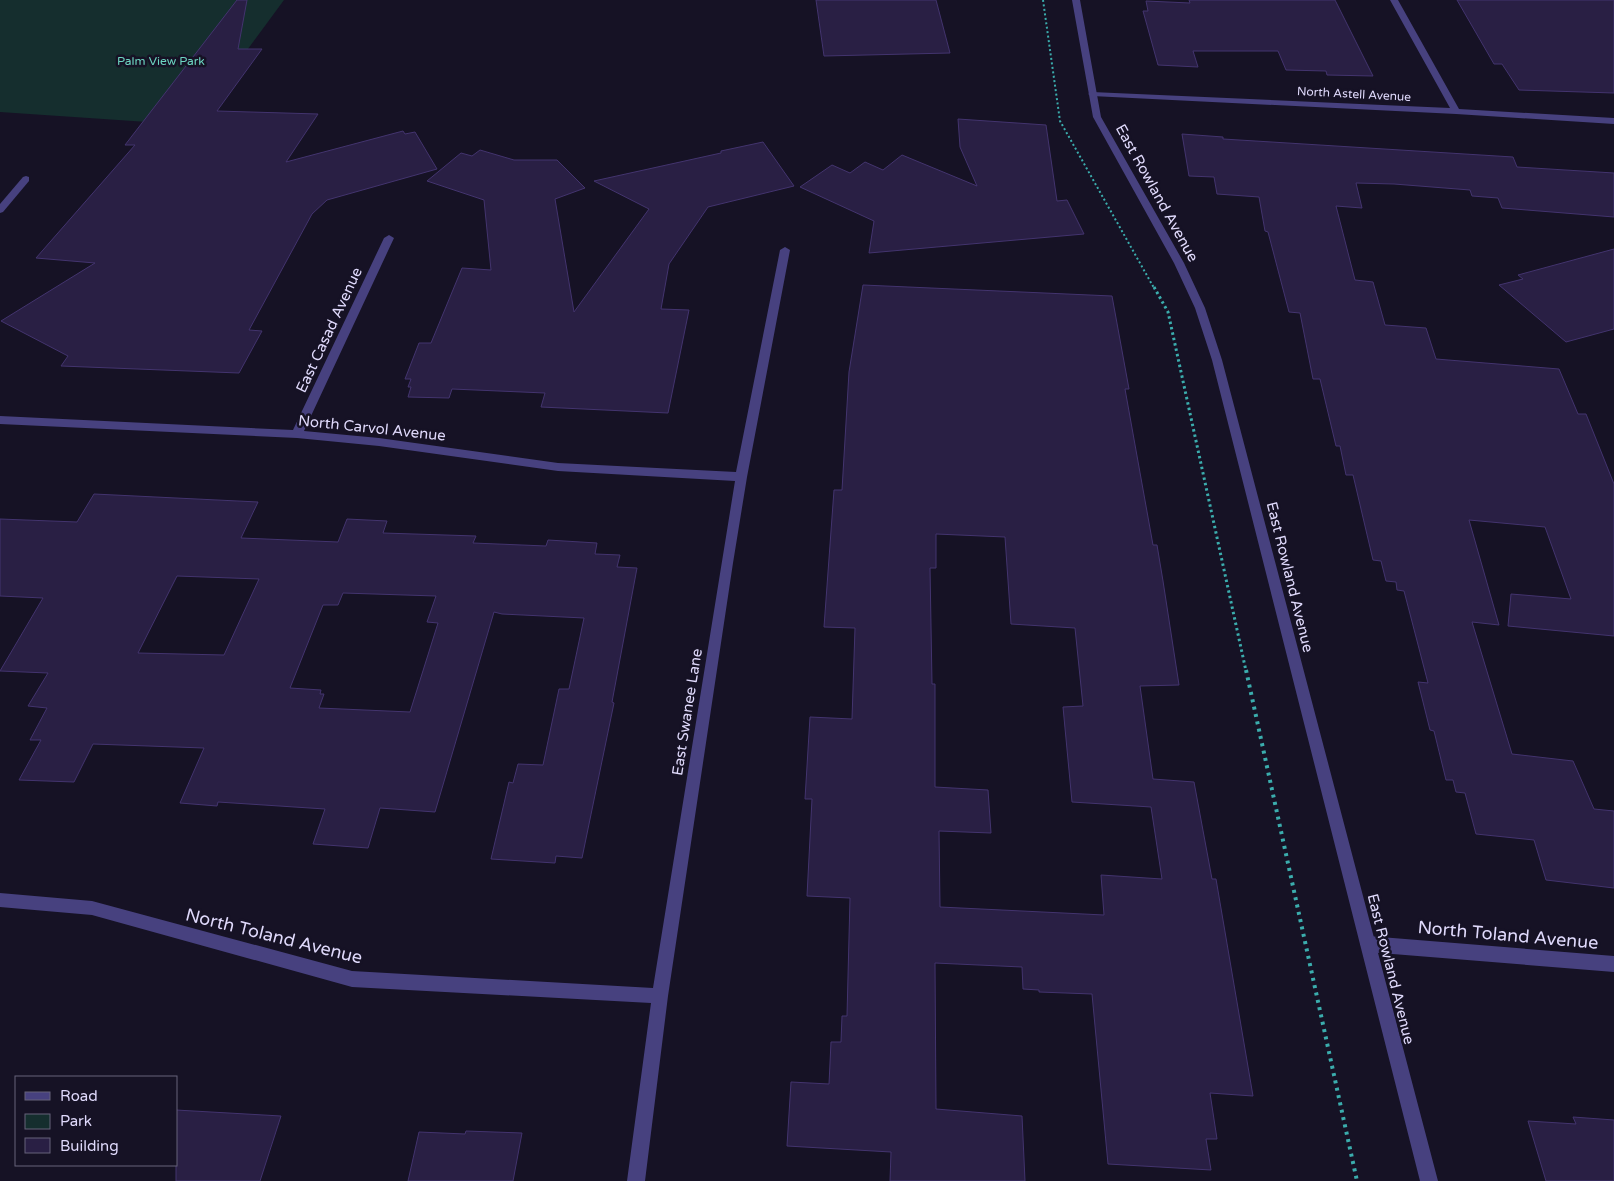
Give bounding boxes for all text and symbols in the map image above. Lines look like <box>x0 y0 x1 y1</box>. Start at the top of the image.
park label: Palm View Park <box>117 54 205 68</box>
street label: North Astell Avenue <box>1297 84 1412 104</box>
street label: East Rowland Avenue <box>1112 121 1202 265</box>
street label: East Casad Avenue <box>292 264 366 396</box>
street label: North Carvol Avenue <box>297 411 447 445</box>
street label: East Rowland Avenue <box>1263 500 1317 654</box>
street label: East Swanee Lane <box>668 647 706 777</box>
street label: East Rowland Avenue <box>1364 892 1418 1046</box>
street label: North Toland Avenue <box>183 903 365 969</box>
street label: North Toland Avenue <box>1417 916 1599 954</box>
legend <box>15 1076 178 1166</box>
text: Road <box>60 1087 98 1105</box>
text: Park <box>60 1112 92 1130</box>
text: Building <box>60 1137 119 1155</box>

